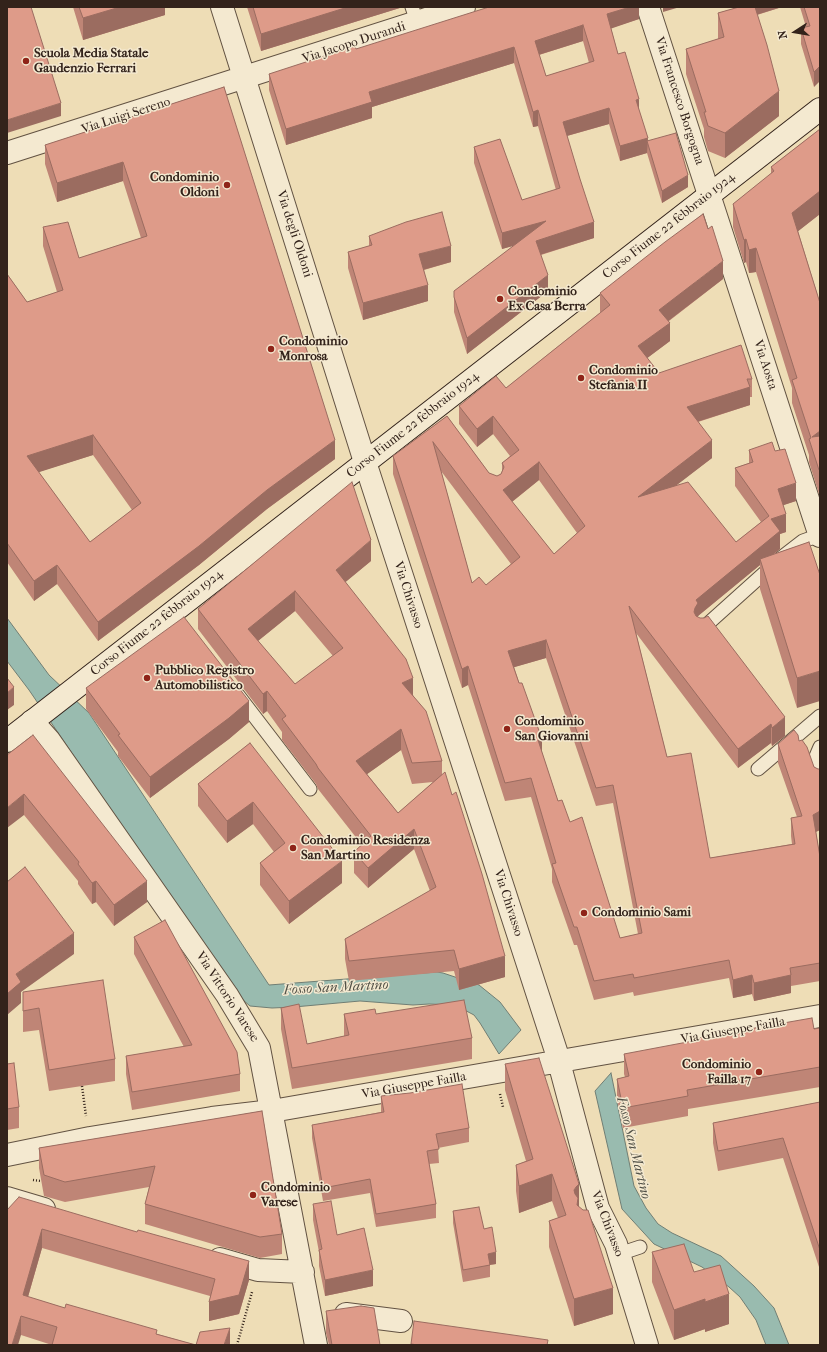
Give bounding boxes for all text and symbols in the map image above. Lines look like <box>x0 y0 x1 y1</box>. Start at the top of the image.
north arrow <box>775 12 815 52</box>
street label: Via Jacopo Durandi <box>300 19 408 67</box>
text: N <box>776 29 790 40</box>
street label: Via Francesco Borgogna <box>651 35 707 167</box>
place label: Scuola Media Statale Gaudenzio Ferrari <box>34 46 148 77</box>
marker: Scuola Media Statale Gaudenzio Ferrari <box>21 56 31 66</box>
street label: Via Luigi Sereno <box>79 94 173 138</box>
street label: Corso Fiume 22 febbraio 1924 <box>600 169 738 283</box>
place label: Condominio Oldoni <box>150 170 219 201</box>
marker: Condominio Oldoni <box>222 180 232 190</box>
street label: Via degli Oldoni <box>273 189 315 279</box>
place label: Condominio Ex Casa Berra <box>508 284 586 315</box>
marker: Condominio Ex Casa Berra <box>495 294 505 304</box>
place label: Condominio Monrosa <box>279 334 348 365</box>
street label: Via Aosta <box>750 338 780 392</box>
marker: Condominio Monrosa <box>266 344 276 354</box>
place label: Condominio Stefania II <box>589 363 658 394</box>
street label: Corso Fiume 22 febbraio 1924 <box>344 368 482 482</box>
marker: Condominio Stefania II <box>576 373 586 383</box>
street label: Via Chivasso <box>390 560 426 630</box>
street label: Corso Fiume 22 febbraio 1924 <box>88 566 226 680</box>
place label: Pubblico Registro Automobilistico <box>155 663 254 694</box>
marker: Pubblico Registro Automobilistico <box>142 673 152 683</box>
place label: Condominio San Giovanni <box>515 714 589 745</box>
marker: Condominio San Giovanni <box>502 724 512 734</box>
place label: Condominio Residenza San Martino <box>301 833 430 864</box>
marker: Condominio Residenza San Martino <box>288 843 298 853</box>
street label: Via Chivasso <box>490 868 526 938</box>
place label: Condominio Sami <box>592 905 691 921</box>
marker: Condominio Sami <box>579 908 589 918</box>
street label: Via Vittorio Varese <box>192 949 262 1045</box>
water label: Fosso San Martino <box>283 977 389 999</box>
street label: Via Giuseppe Failla <box>680 1014 786 1048</box>
place label: Condominio Failla 17 <box>682 1057 751 1088</box>
marker: Condominio Failla 17 <box>754 1067 764 1077</box>
street label: Via Giuseppe Failla <box>361 1069 467 1103</box>
water label: Fosso San Martino <box>612 1095 654 1201</box>
place label: Condominio Varese <box>261 1180 330 1211</box>
street label: Via Chivasso <box>587 1189 627 1259</box>
marker: Condominio Varese <box>248 1190 258 1200</box>

